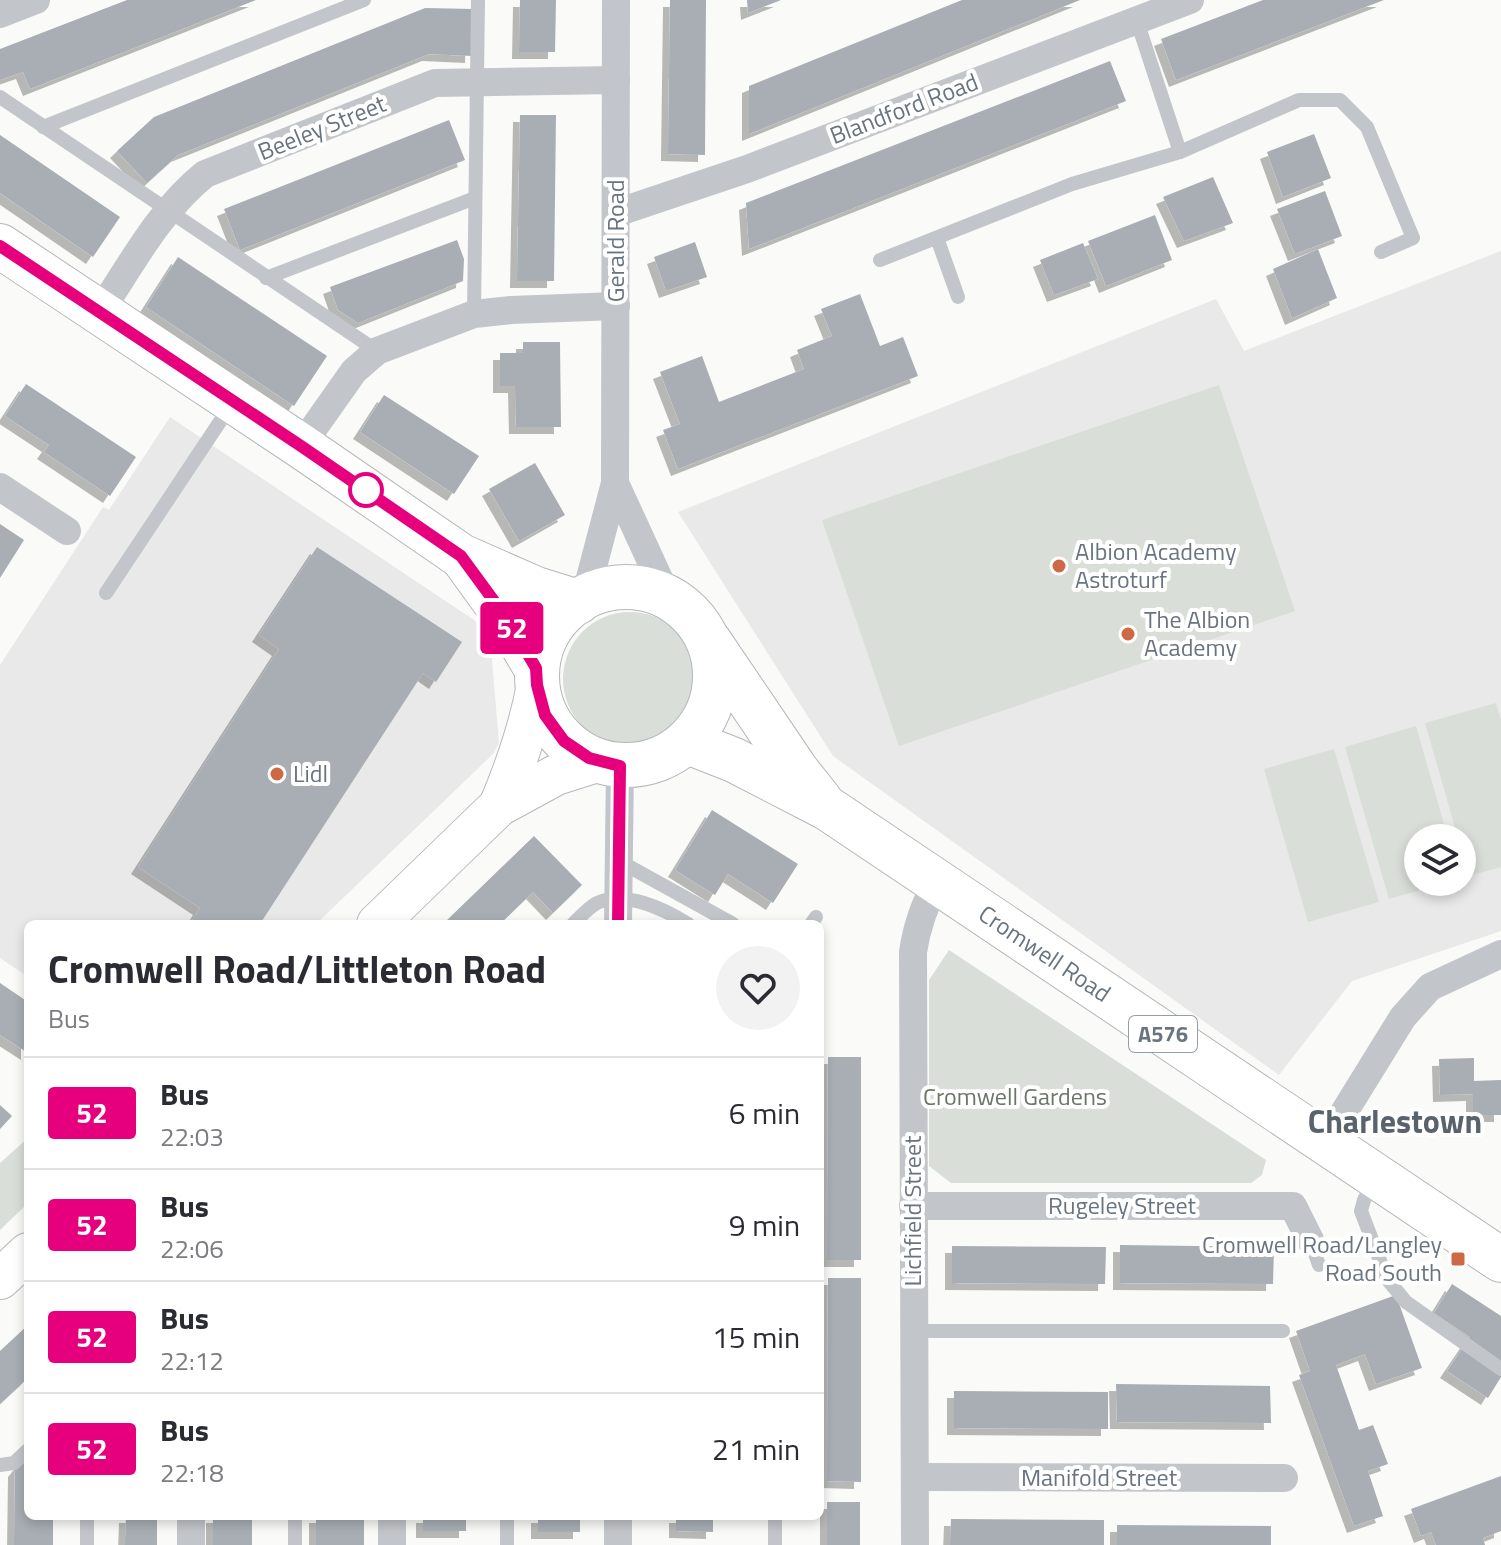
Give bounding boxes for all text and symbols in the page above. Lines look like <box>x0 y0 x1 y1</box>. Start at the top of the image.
street label: Blandford Road <box>824 63 983 153</box>
street label: Beeley Street <box>252 85 392 169</box>
street label: Gerald Road <box>597 180 633 302</box>
unlabelled marker <box>349 473 383 507</box>
place label: Albion Academy Astroturf <box>1075 533 1237 597</box>
marker: Albion Academy Astroturf <box>1050 557 1068 575</box>
place label: The Albion Academy <box>1144 601 1250 665</box>
line badge: 52 <box>476 602 548 654</box>
text: 52 <box>496 606 528 649</box>
marker: The Albion Academy <box>1119 625 1137 643</box>
place label: Lidl <box>293 755 328 791</box>
marker: Lidl <box>268 765 286 783</box>
map controls <box>1404 824 1476 896</box>
button: layers <box>1404 824 1476 896</box>
street label: Cromwell Road <box>972 896 1118 1010</box>
text: Cromwell Road/Littleton Road <box>48 940 546 998</box>
button: heart <box>716 946 800 1030</box>
text: Bus <box>48 999 90 1038</box>
road number: A576 <box>1129 1016 1197 1052</box>
text: Bus <box>160 1071 209 1117</box>
park label: Cromwell Gardens <box>923 1078 1107 1114</box>
text: 6 min <box>729 1090 800 1136</box>
text: 52 <box>76 1091 108 1134</box>
district label: Charlestown <box>1308 1097 1482 1145</box>
text: 22:03 <box>160 1117 224 1156</box>
street label: Lichfield Street <box>894 1135 930 1286</box>
text: Bus <box>160 1183 209 1229</box>
street label: Rugeley Street <box>1048 1187 1197 1223</box>
text: 9 min <box>729 1202 800 1248</box>
text: 52 <box>76 1203 108 1246</box>
place label: Cromwell Road/Langley Road South <box>1202 1226 1442 1290</box>
text: 22:06 <box>160 1229 224 1268</box>
marker: Cromwell Road/Langley Road South <box>1449 1250 1467 1268</box>
text: Bus <box>160 1295 209 1341</box>
text: 15 min <box>712 1314 800 1360</box>
text: 52 <box>76 1315 108 1358</box>
text: 22:12 <box>160 1341 224 1380</box>
text: Bus <box>160 1407 209 1453</box>
text: 21 min <box>712 1426 800 1472</box>
text: 52 <box>76 1427 108 1470</box>
text: 22:18 <box>160 1453 224 1492</box>
street label: Manifold Street <box>1021 1459 1178 1495</box>

